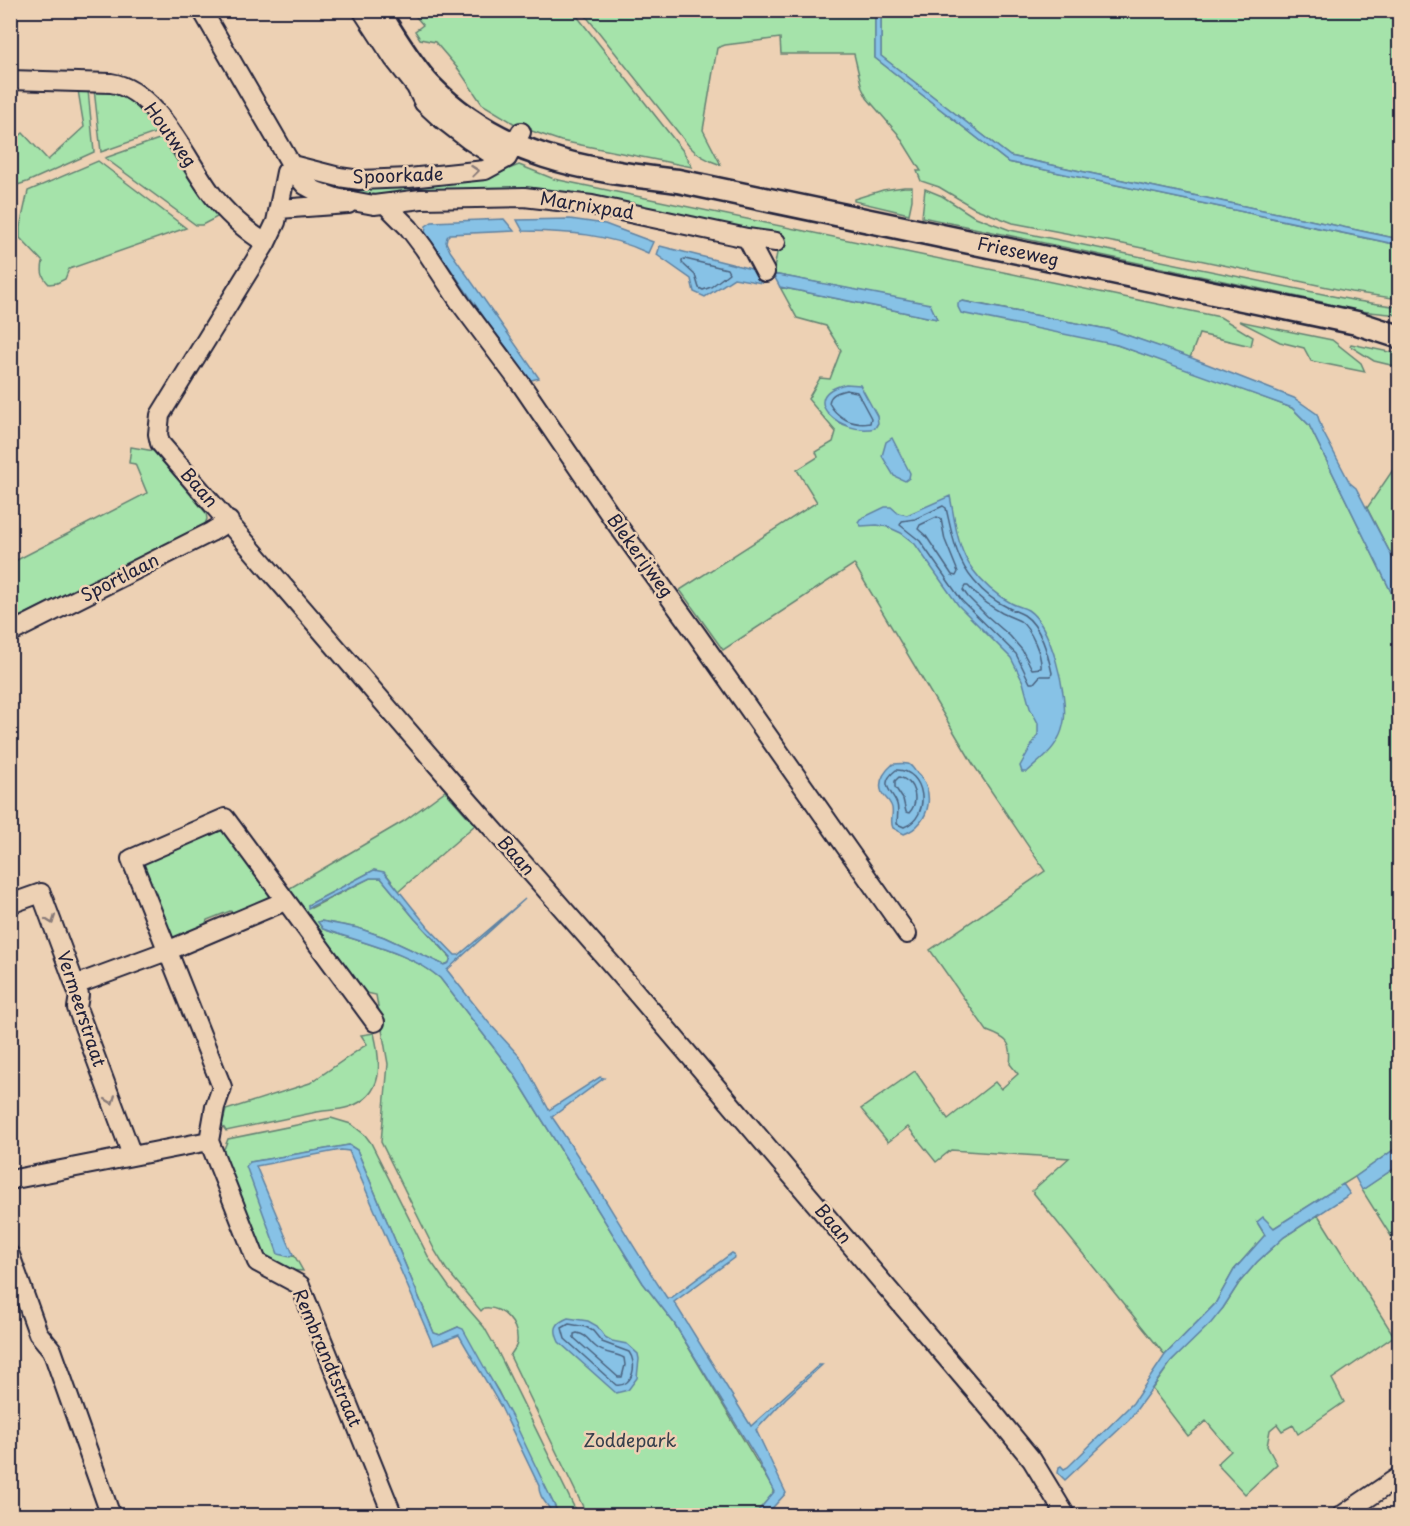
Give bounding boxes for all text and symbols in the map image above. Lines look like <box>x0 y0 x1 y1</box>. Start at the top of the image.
street label: Houtweg <box>138 96 204 172</box>
street label: Spoorkade <box>352 159 444 190</box>
one-way arrow <box>470 165 479 178</box>
street label: Marnixpad <box>538 184 636 225</box>
street label: Frieseweg <box>975 229 1062 272</box>
street label: Baan <box>175 461 225 513</box>
street label: Blekerijweg <box>601 508 681 603</box>
street label: Sportlaan <box>75 545 163 608</box>
street label: Baan <box>492 829 542 881</box>
one-way arrow <box>44 914 56 925</box>
street label: Vermeerstraat <box>51 947 114 1070</box>
one-way arrow <box>104 1094 117 1105</box>
street label: Baan <box>809 1197 859 1249</box>
street label: Rembrandtstraat <box>287 1284 370 1431</box>
park label: Zoddepark <box>584 1426 676 1453</box>

